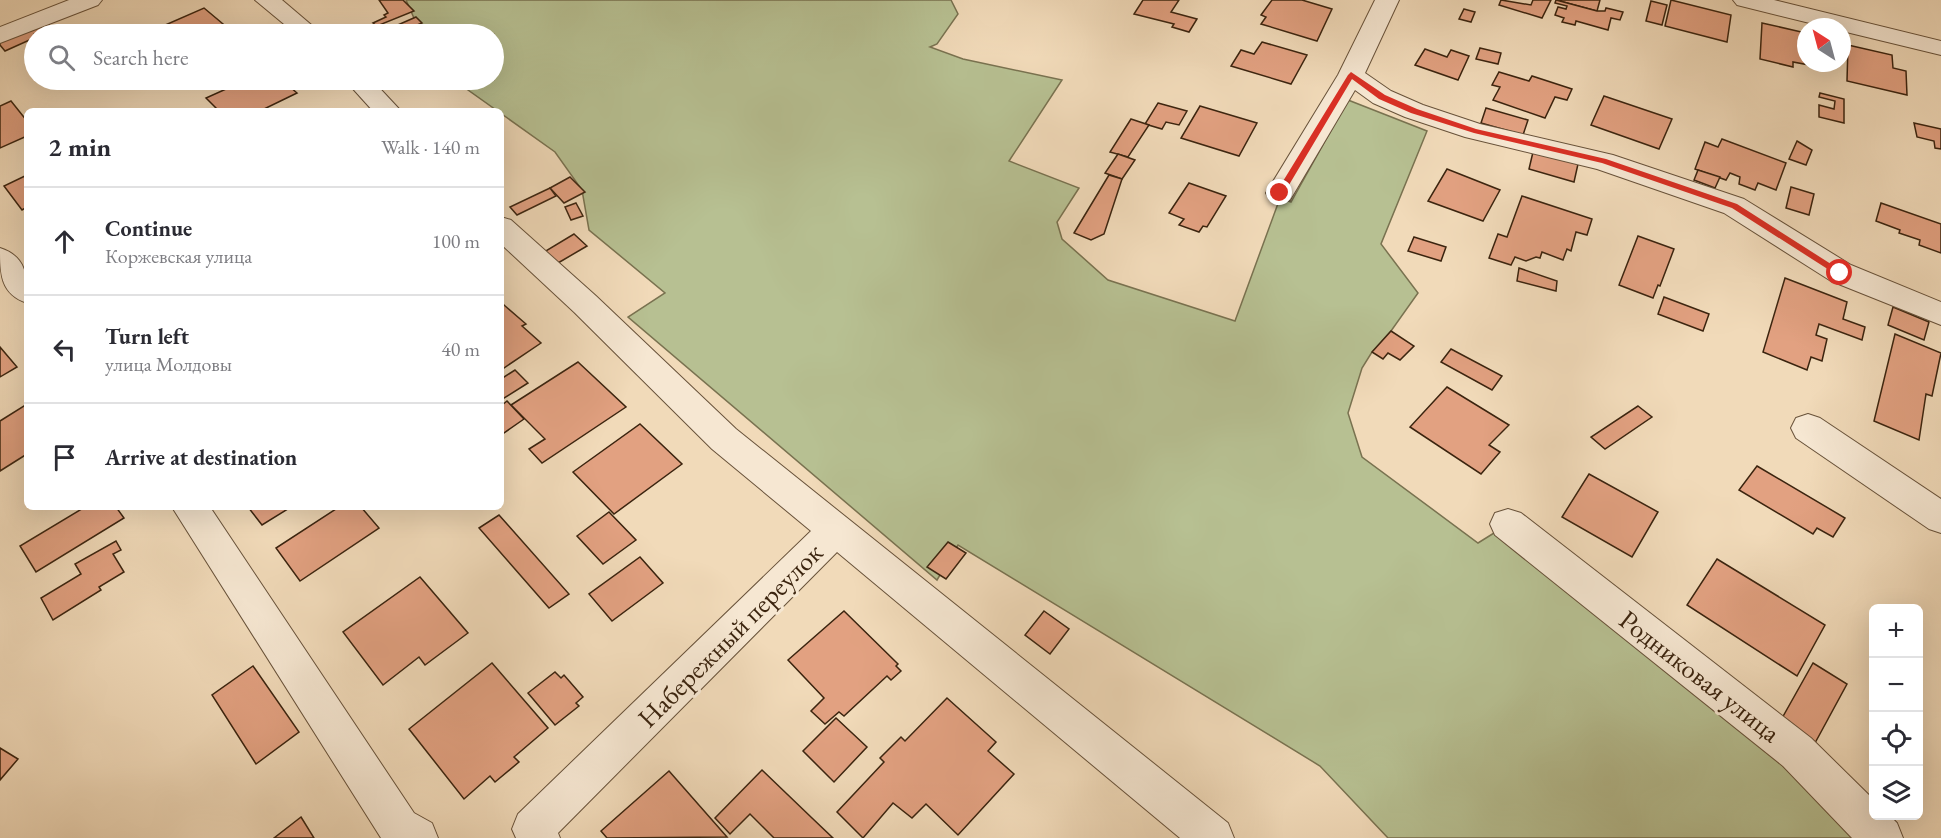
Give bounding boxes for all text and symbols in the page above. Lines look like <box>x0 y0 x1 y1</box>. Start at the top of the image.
north arrow <box>1797 18 1851 72</box>
search box <box>24 24 504 90</box>
icon: search <box>45 41 78 74</box>
text: Search here <box>93 43 188 72</box>
text: 2 min <box>48 130 111 164</box>
text: Walk · 140 m <box>381 134 480 160</box>
route end <box>1266 179 1292 205</box>
text: Continue <box>105 214 192 243</box>
icon: ahead <box>48 225 81 258</box>
text: 100 m <box>432 228 480 254</box>
text: Коржевская улица <box>105 243 252 269</box>
route start <box>1826 259 1852 285</box>
text: Turn left <box>105 322 189 351</box>
icon: left <box>48 333 81 366</box>
text: 40 m <box>441 336 480 362</box>
text: улица Молдовы <box>105 351 232 377</box>
icon: arrive <box>48 441 81 474</box>
text: Arrive at destination <box>105 443 297 472</box>
street label: Набережный переулок <box>630 535 830 735</box>
street label: Родниковая улица <box>1612 602 1788 750</box>
map controls <box>1869 604 1923 820</box>
button: + <box>1869 604 1923 658</box>
button: − <box>1869 658 1923 712</box>
button: locate <box>1869 712 1923 766</box>
button: layers <box>1869 766 1923 820</box>

